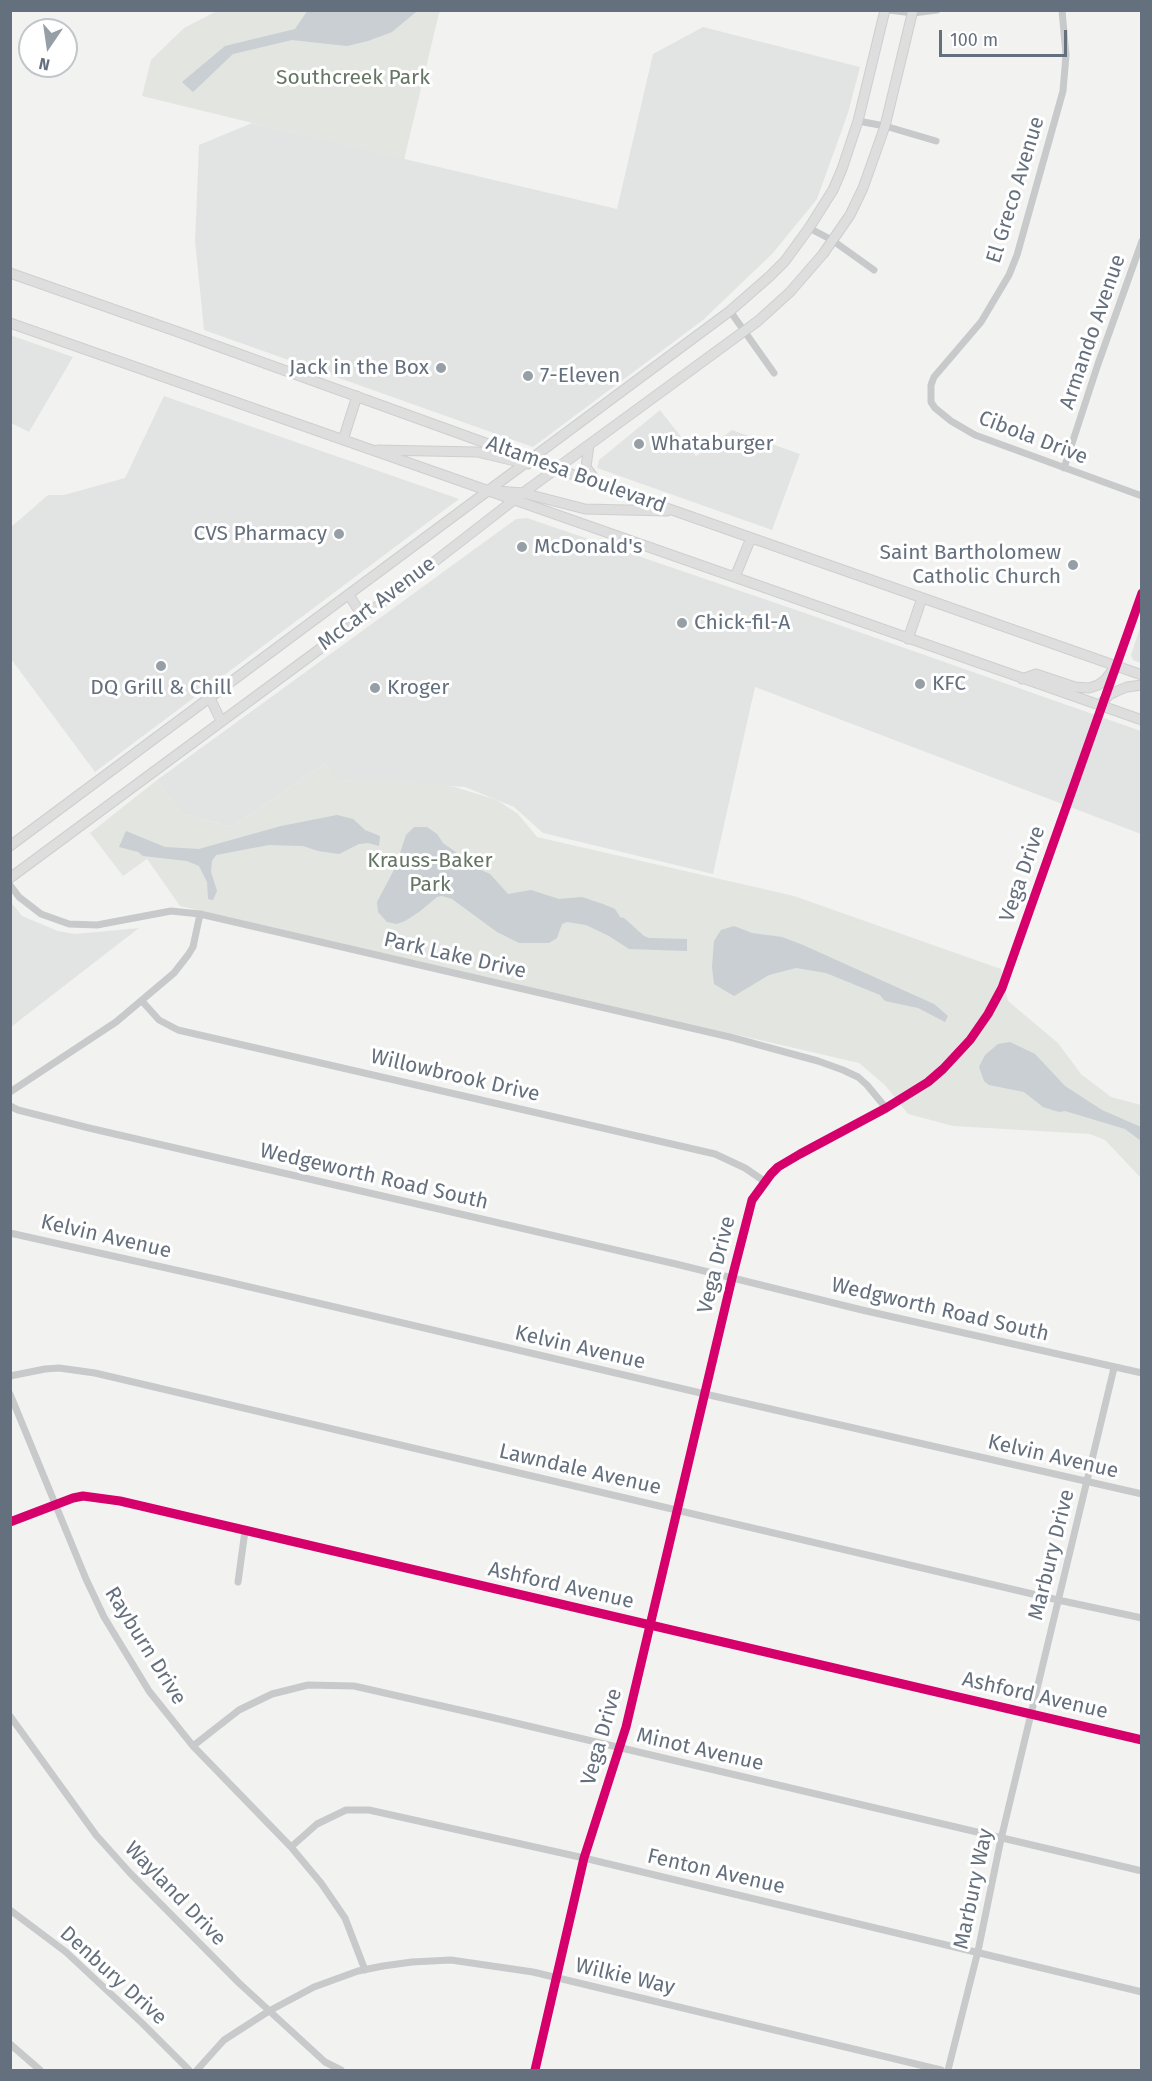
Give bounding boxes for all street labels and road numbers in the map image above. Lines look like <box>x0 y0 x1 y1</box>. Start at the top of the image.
street label: El Greco Avenue <box>982 114 1050 266</box>
street label: Armando Avenue <box>1055 251 1131 413</box>
street label: Cibola Drive <box>975 406 1091 470</box>
street label: Altamesa Boulevard <box>483 431 669 519</box>
street label: McCart Avenue <box>313 552 441 656</box>
street label: Vega Drive <box>995 823 1051 925</box>
street label: Park Lake Drive <box>381 927 529 985</box>
street label: Willowbrook Drive <box>368 1044 542 1108</box>
street label: Wedgeworth Road South <box>257 1138 491 1216</box>
street label: Kelvin Avenue <box>38 1210 174 1264</box>
street label: Vega Drive <box>693 1214 741 1316</box>
street label: Wedgworth Road South <box>829 1273 1051 1347</box>
street label: Kelvin Avenue <box>512 1321 648 1375</box>
street label: Kelvin Avenue <box>985 1430 1121 1484</box>
street label: Lawndale Avenue <box>497 1439 663 1501</box>
street label: Marbury Drive <box>1024 1487 1080 1623</box>
street label: Ashford Avenue <box>486 1557 636 1615</box>
street label: Rayburn Drive <box>99 1583 191 1709</box>
street label: Ashford Avenue <box>960 1667 1110 1725</box>
street label: Vega Drive <box>576 1686 628 1788</box>
street label: Minot Avenue <box>634 1723 766 1777</box>
street label: Marbury Way <box>949 1826 999 1952</box>
street label: Wayland Drive <box>119 1837 231 1951</box>
street label: Fenton Avenue <box>645 1844 787 1900</box>
street label: Denbury Drive <box>54 1921 172 2031</box>
street label: Wilkie Way <box>573 1953 677 2001</box>

